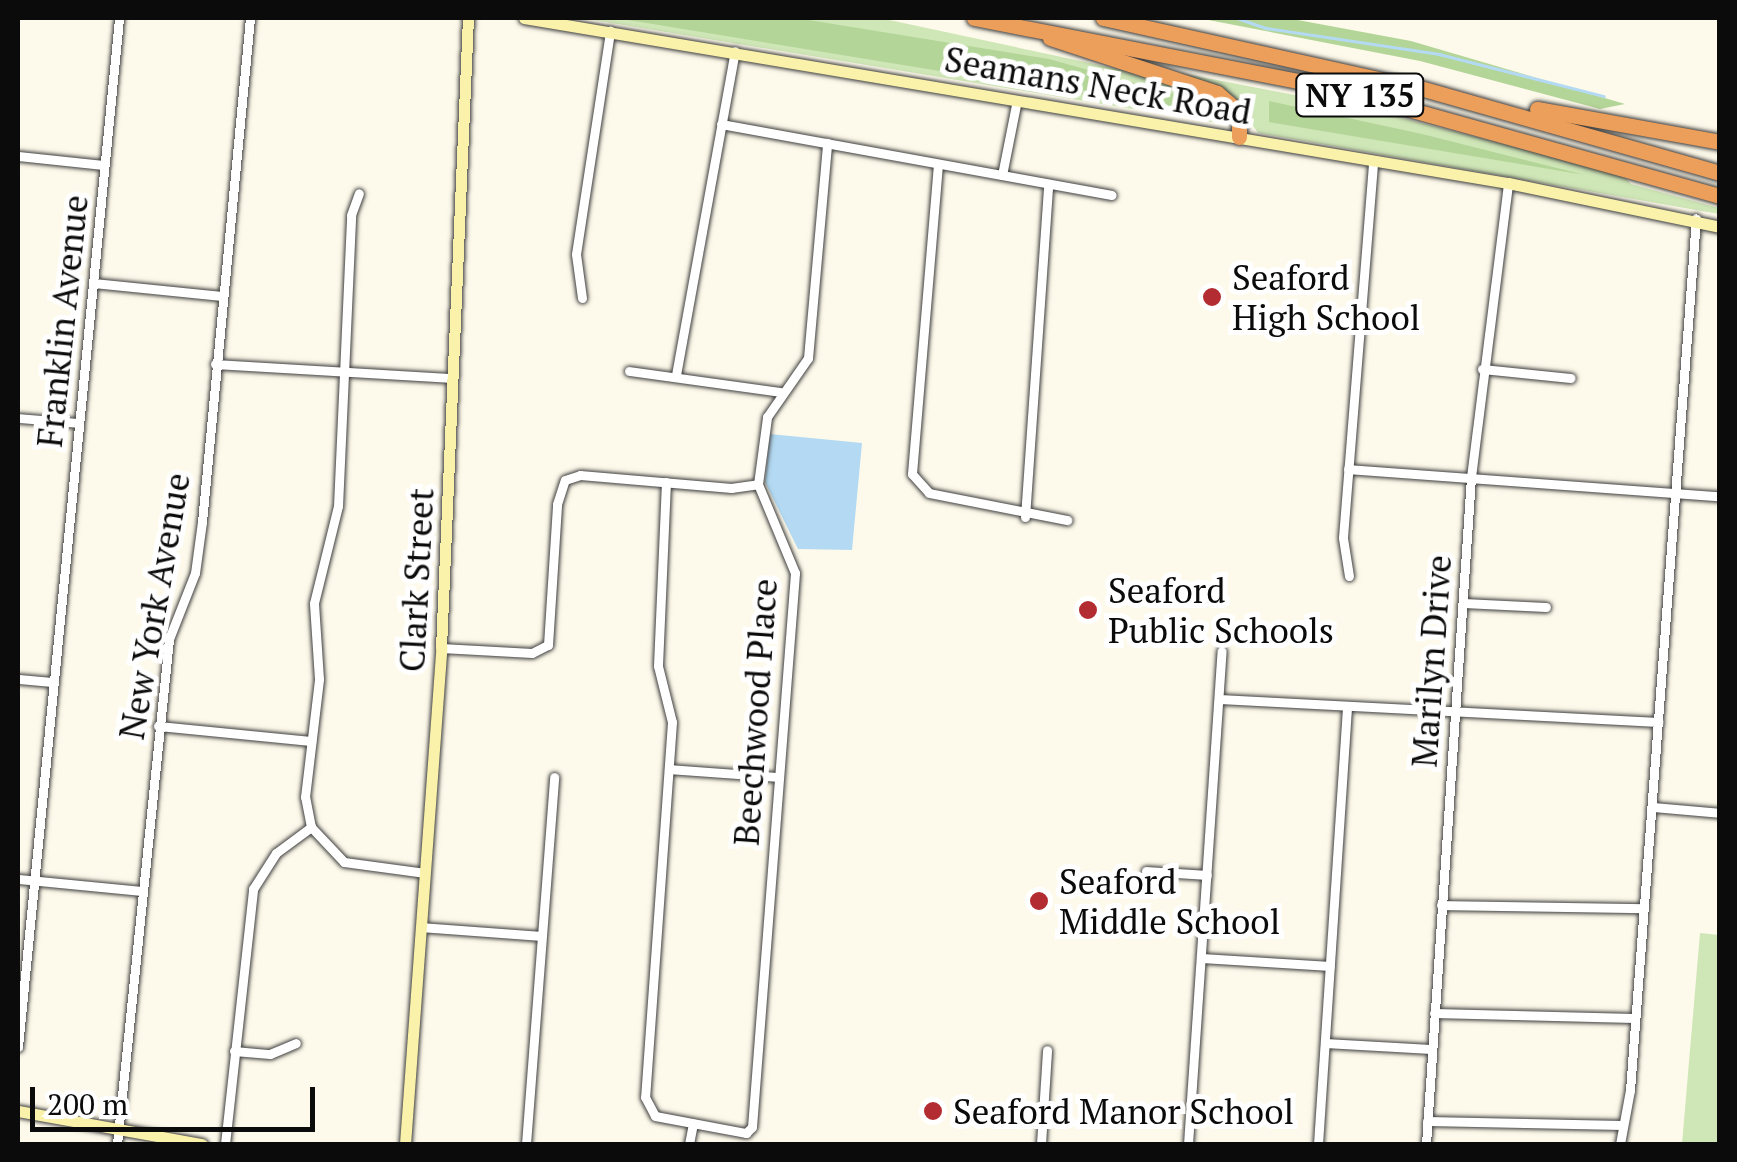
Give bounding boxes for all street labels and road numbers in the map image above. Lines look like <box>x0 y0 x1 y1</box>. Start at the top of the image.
street label: Seamans Neck Road <box>941 37 1255 133</box>
road number: NY 135 <box>1295 68 1425 122</box>
street label: Franklin Avenue <box>28 193 96 449</box>
street label: New York Avenue <box>110 469 198 743</box>
street label: Clark Street <box>390 487 442 673</box>
street label: Marilyn Drive <box>1403 553 1459 769</box>
street label: Beechwood Place <box>725 577 785 847</box>

